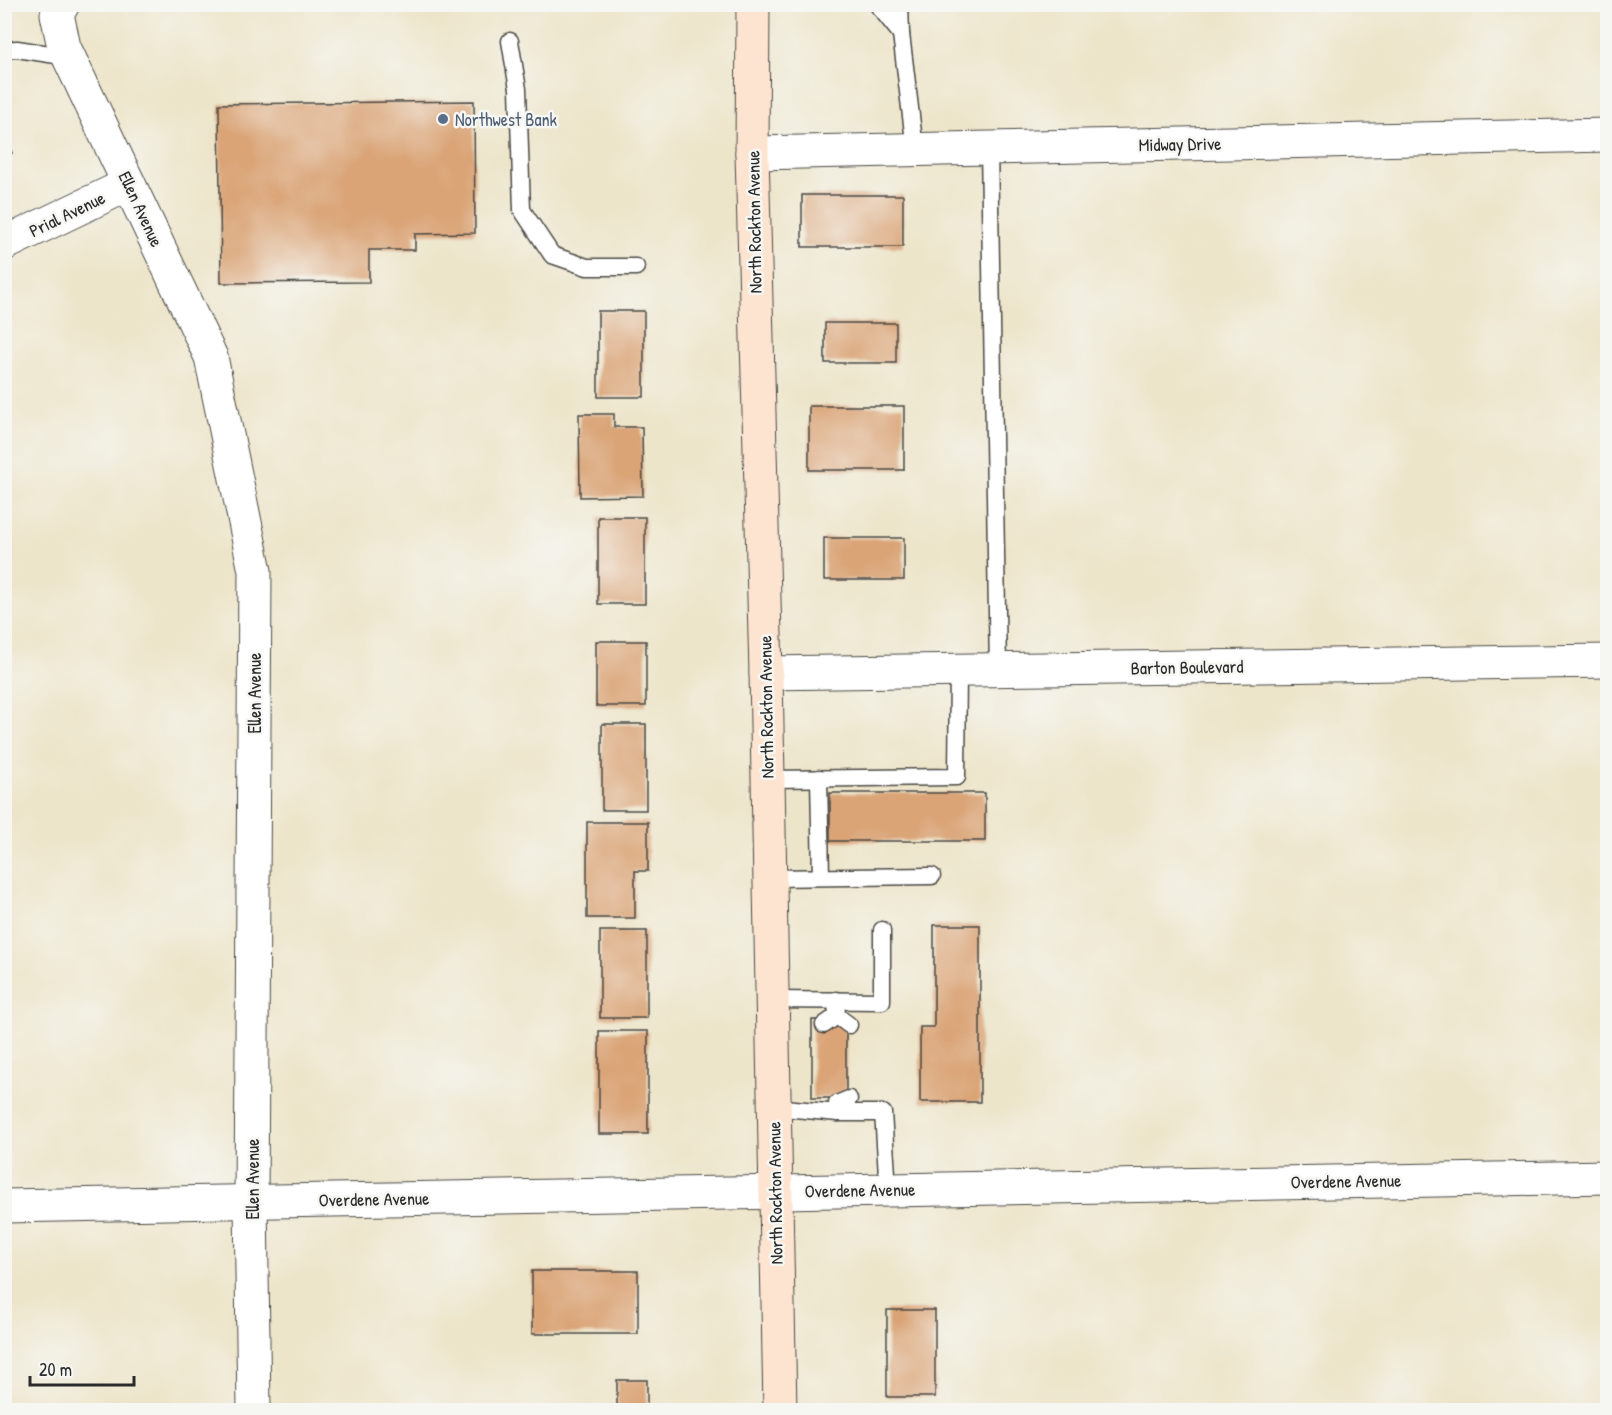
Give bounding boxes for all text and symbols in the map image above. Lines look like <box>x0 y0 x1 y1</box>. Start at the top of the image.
place label: Northwest Bank <box>455 107 558 132</box>
marker: Northwest Bank <box>436 112 450 126</box>
street label: Midway Drive <box>1138 131 1222 157</box>
street label: North Rockton Avenue <box>740 150 768 294</box>
street label: Ellen Avenue <box>113 167 169 251</box>
street label: Prial Avenue <box>25 185 109 243</box>
street label: North Rockton Avenue <box>752 635 780 779</box>
street label: Ellen Avenue <box>242 653 267 733</box>
street label: Barton Boulevard <box>1131 654 1243 680</box>
street label: North Rockton Avenue <box>761 1121 789 1265</box>
street label: Ellen Avenue <box>240 1139 265 1219</box>
street label: Overdene Avenue <box>1291 1168 1401 1194</box>
street label: Overdene Avenue <box>805 1177 915 1203</box>
street label: Overdene Avenue <box>319 1186 429 1212</box>
scale bar <box>30 1349 134 1387</box>
text: 20 m <box>39 1357 72 1382</box>

